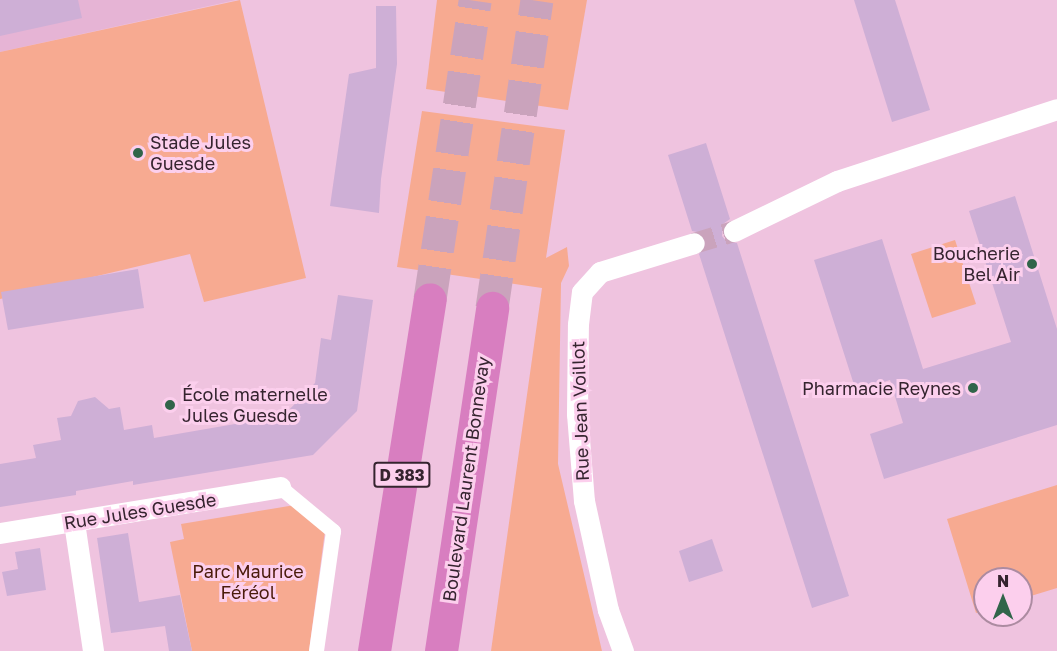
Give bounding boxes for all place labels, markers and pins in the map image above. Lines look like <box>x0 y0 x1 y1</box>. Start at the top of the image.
place label: Stade Jules Guesde <box>150 132 251 174</box>
marker: Stade Jules Guesde <box>131 146 145 160</box>
place label: Boucherie Bel Air <box>933 243 1020 286</box>
marker: Boucherie Bel Air <box>1025 257 1039 271</box>
place label: Pharmacie Reynes <box>802 377 961 399</box>
marker: Pharmacie Reynes <box>966 381 980 395</box>
place label: École maternelle Jules Guesde <box>182 384 328 426</box>
marker: École maternelle Jules Guesde <box>163 398 177 412</box>

